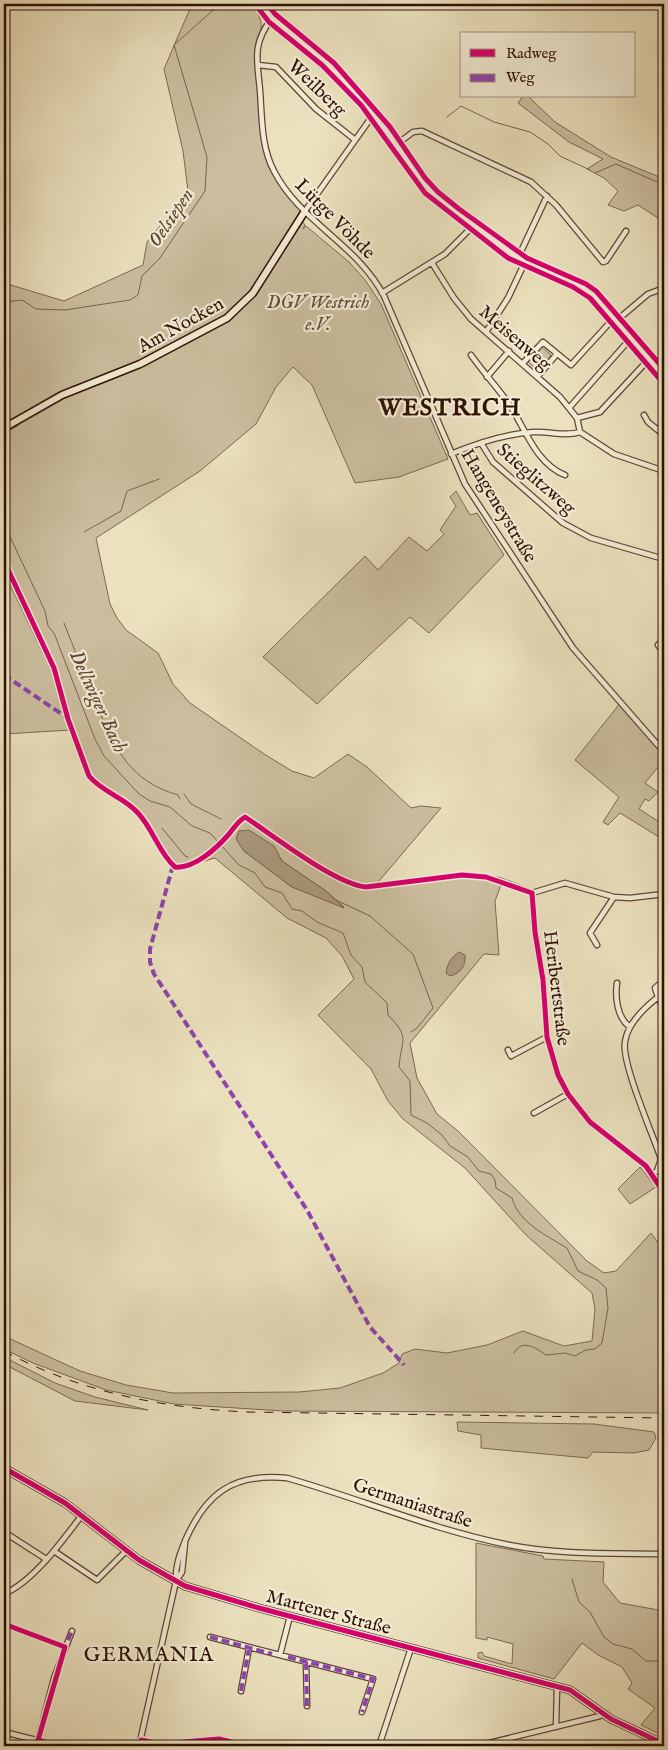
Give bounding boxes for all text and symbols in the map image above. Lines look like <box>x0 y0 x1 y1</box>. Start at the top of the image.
legend <box>460 32 636 98</box>
text: Radweg <box>506 44 557 63</box>
street label: Weilberg <box>282 55 351 123</box>
text: Weg <box>506 68 535 87</box>
street label: Lütge Vöhde <box>289 174 380 265</box>
water label: Oelsiepen <box>143 184 200 252</box>
park label: DGV Westrich e.V. <box>267 291 369 337</box>
street label: Am Nocken <box>133 292 228 360</box>
street label: Meisenweg <box>474 301 556 377</box>
district label: WESTRICH <box>377 393 522 424</box>
street label: Stieglitzweg <box>491 439 581 521</box>
street label: Hangeneystraße <box>455 445 542 568</box>
water label: Dellwiger Bach <box>62 646 132 758</box>
street label: Heribertstraße <box>537 929 575 1048</box>
street label: Germaniastraße <box>350 1473 475 1535</box>
street label: Martener Straße <box>263 1585 394 1641</box>
district label: GERMANIA <box>84 1642 214 1669</box>

